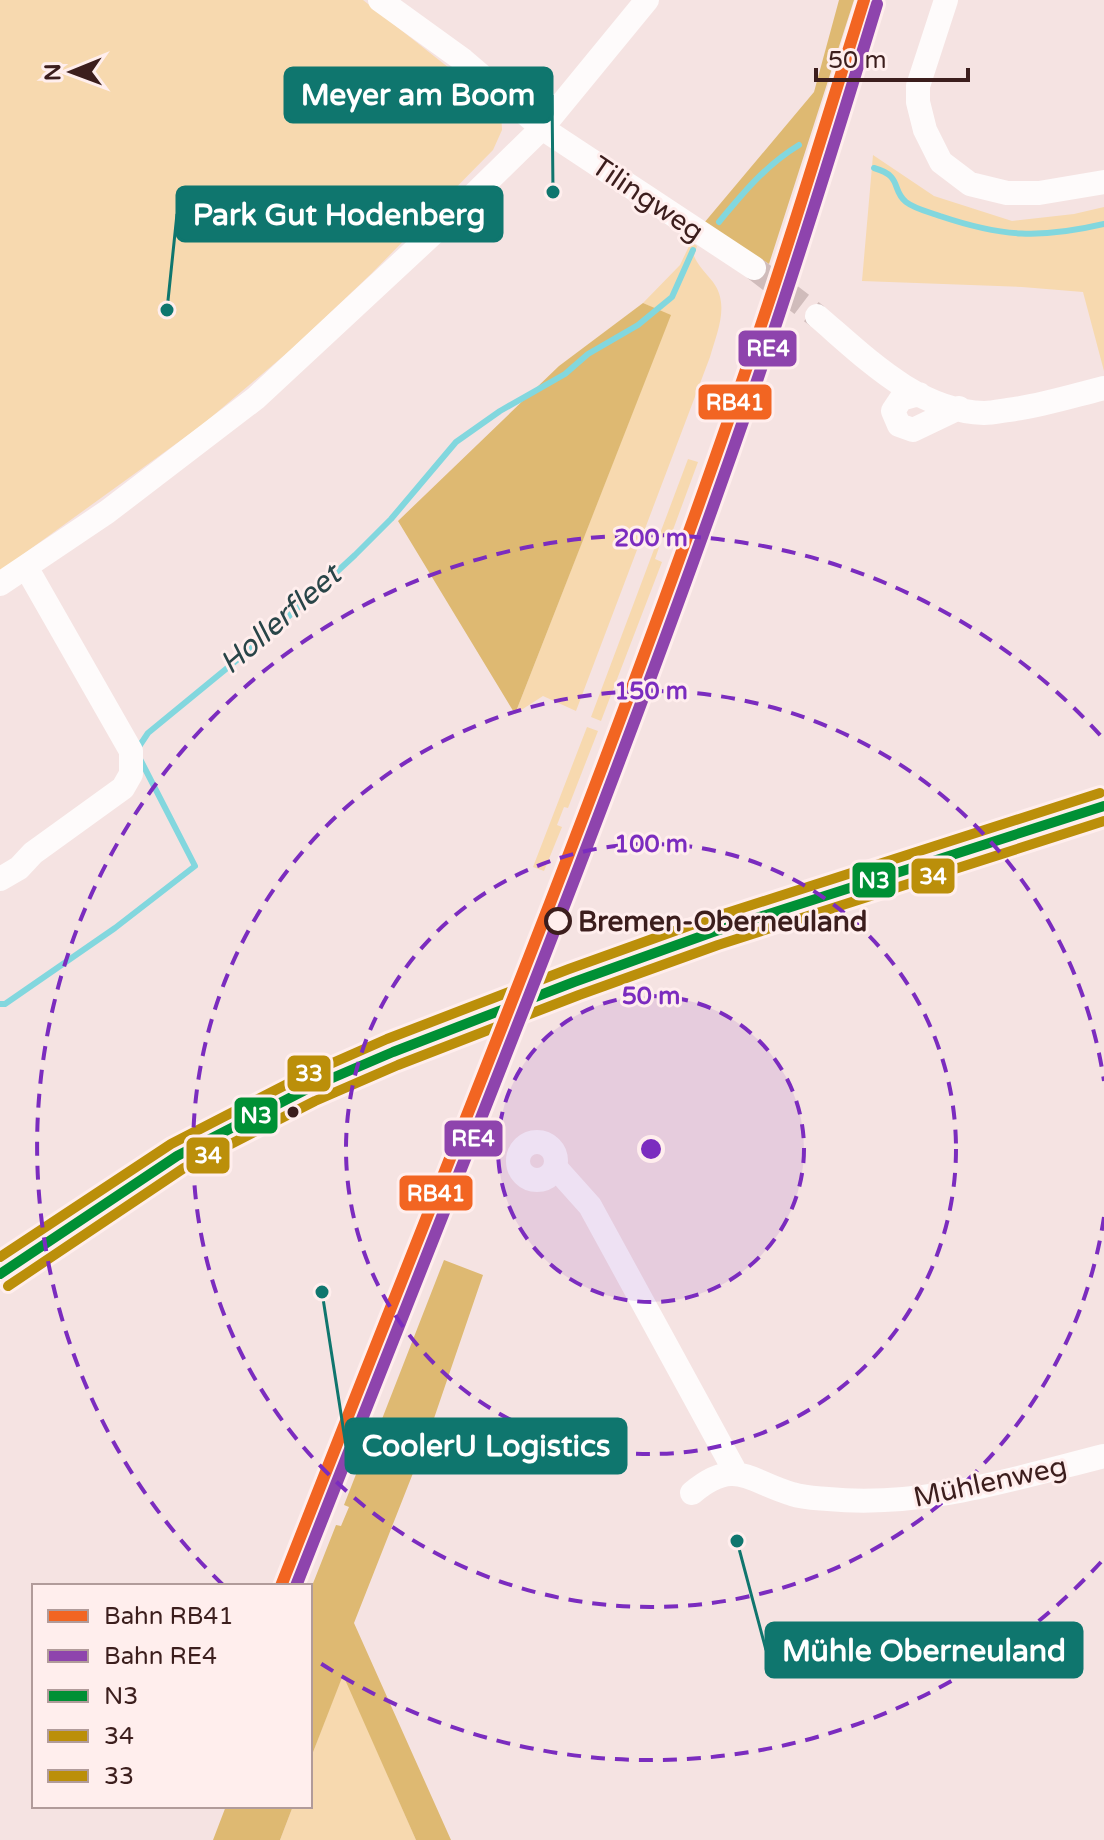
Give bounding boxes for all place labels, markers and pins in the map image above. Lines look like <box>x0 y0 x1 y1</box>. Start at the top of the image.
callout: Meyer am Boom <box>285 68 552 122</box>
callout: Park Gut Hodenberg <box>177 187 502 241</box>
place label: Bremen-Oberneuland <box>578 905 868 939</box>
marker: Bremen-Oberneuland <box>545 908 571 934</box>
unlabelled marker <box>285 1104 301 1120</box>
centre of rings <box>637 1135 665 1163</box>
callout: CoolerU Logistics <box>346 1419 626 1473</box>
callout: Mühle Oberneuland <box>766 1623 1082 1677</box>

